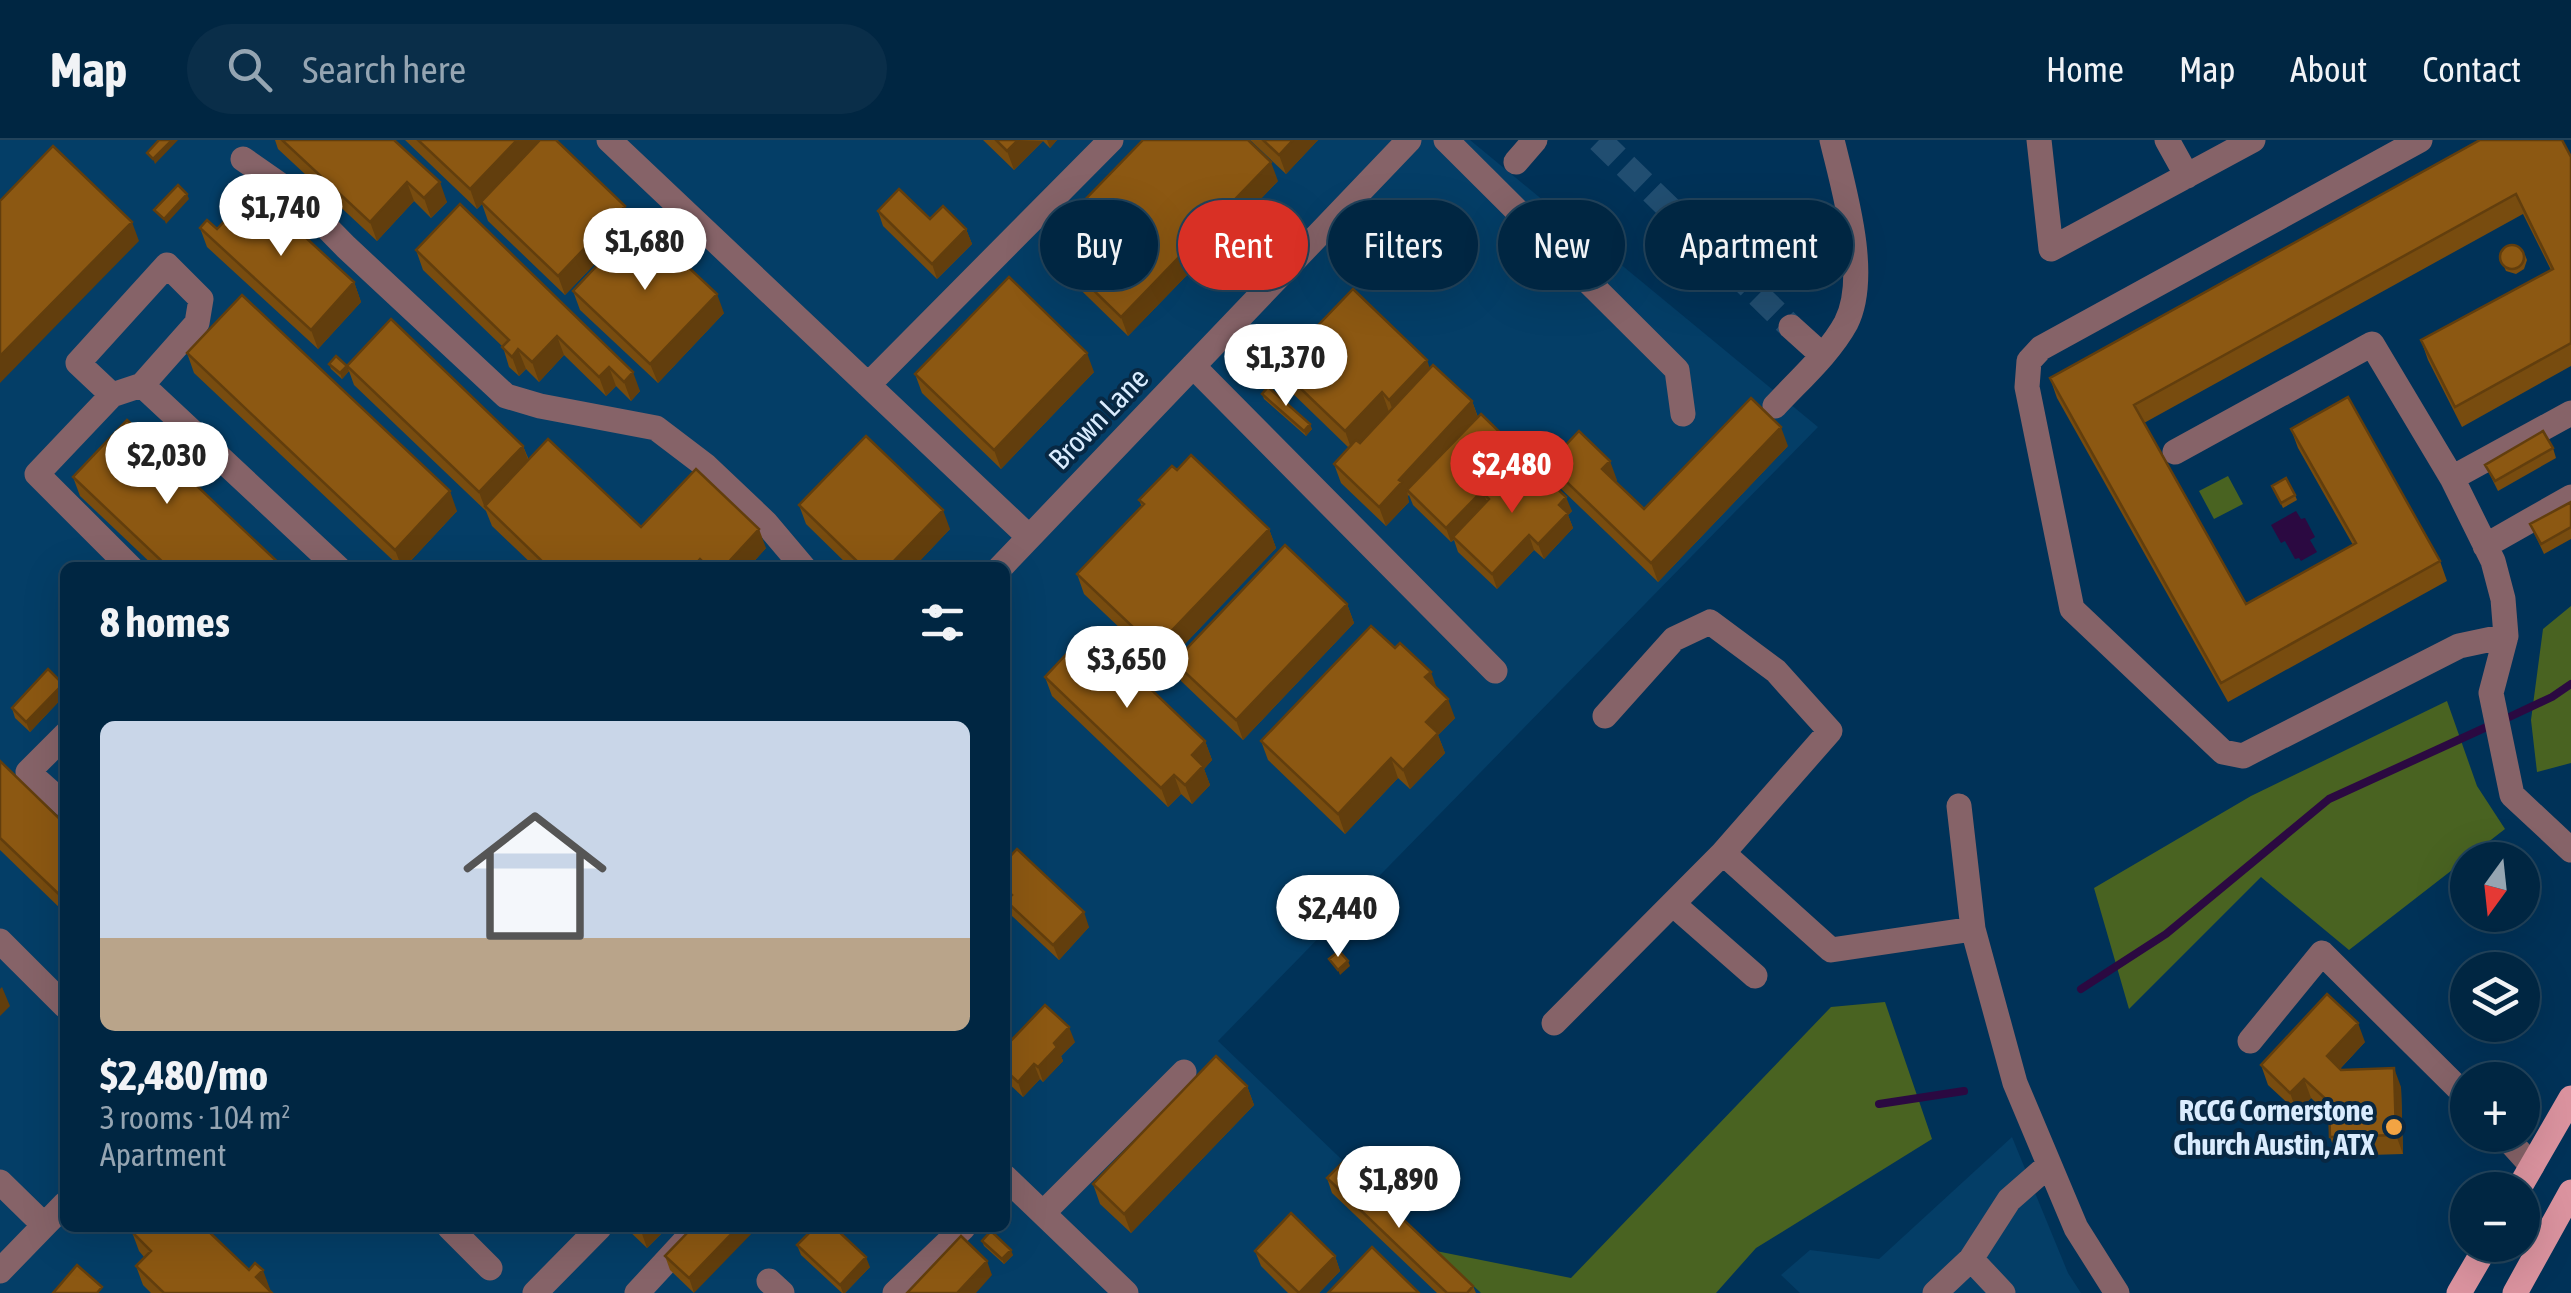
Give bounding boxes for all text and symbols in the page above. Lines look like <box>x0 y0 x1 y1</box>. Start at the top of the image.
search box <box>187 24 887 114</box>
text: Map <box>50 42 127 97</box>
icon: search <box>222 42 277 97</box>
text: Search here <box>302 48 466 91</box>
text: Home <box>2046 49 2124 89</box>
text: Map <box>2179 49 2235 89</box>
text: About <box>2290 49 2367 89</box>
text: Contact <box>2422 49 2521 89</box>
pin: $1,740 <box>200 174 362 259</box>
text: $1,740 <box>241 188 321 225</box>
chip: Buy <box>1040 200 1158 290</box>
chip: Rent <box>1178 200 1308 290</box>
chip: Filters <box>1328 200 1478 290</box>
chip: New <box>1498 200 1625 290</box>
chip: Apartment <box>1645 200 1853 290</box>
pin: $1,680 <box>564 208 726 293</box>
text: $1,680 <box>605 222 685 259</box>
pin: $1,370 <box>1205 324 1367 409</box>
text: $1,370 <box>1246 338 1326 375</box>
street label: Brown Lane <box>1042 360 1154 476</box>
pin: $2,030 <box>86 422 248 507</box>
pin: $2,480 <box>1431 431 1593 516</box>
text: $2,030 <box>127 436 207 473</box>
text: $2,480 <box>1472 445 1552 482</box>
icon: filters <box>915 595 970 650</box>
text: 8 homes <box>100 598 230 646</box>
pin: $3,650 <box>1046 626 1208 711</box>
text: $3,650 <box>1087 640 1167 677</box>
icon: home <box>445 786 625 966</box>
north arrow <box>2450 842 2540 932</box>
map controls <box>2450 842 2540 1262</box>
pin: $2,440 <box>1257 875 1419 960</box>
text: $2,440 <box>1298 889 1378 926</box>
button: layers <box>2450 952 2540 1042</box>
text: $2,480/mo <box>100 1051 268 1099</box>
button: + <box>2450 1062 2540 1152</box>
place label: RCCG Cornerstone Church Austin, ATX <box>2173 1093 2374 1161</box>
text: 3 rooms · 104 m² <box>100 1099 290 1136</box>
marker: RCCG Cornerstone Church Austin, ATX <box>2383 1116 2405 1138</box>
text: Apartment <box>100 1136 226 1173</box>
pin: $1,890 <box>1318 1146 1480 1231</box>
text: $1,890 <box>1359 1160 1439 1197</box>
button: − <box>2450 1172 2540 1262</box>

